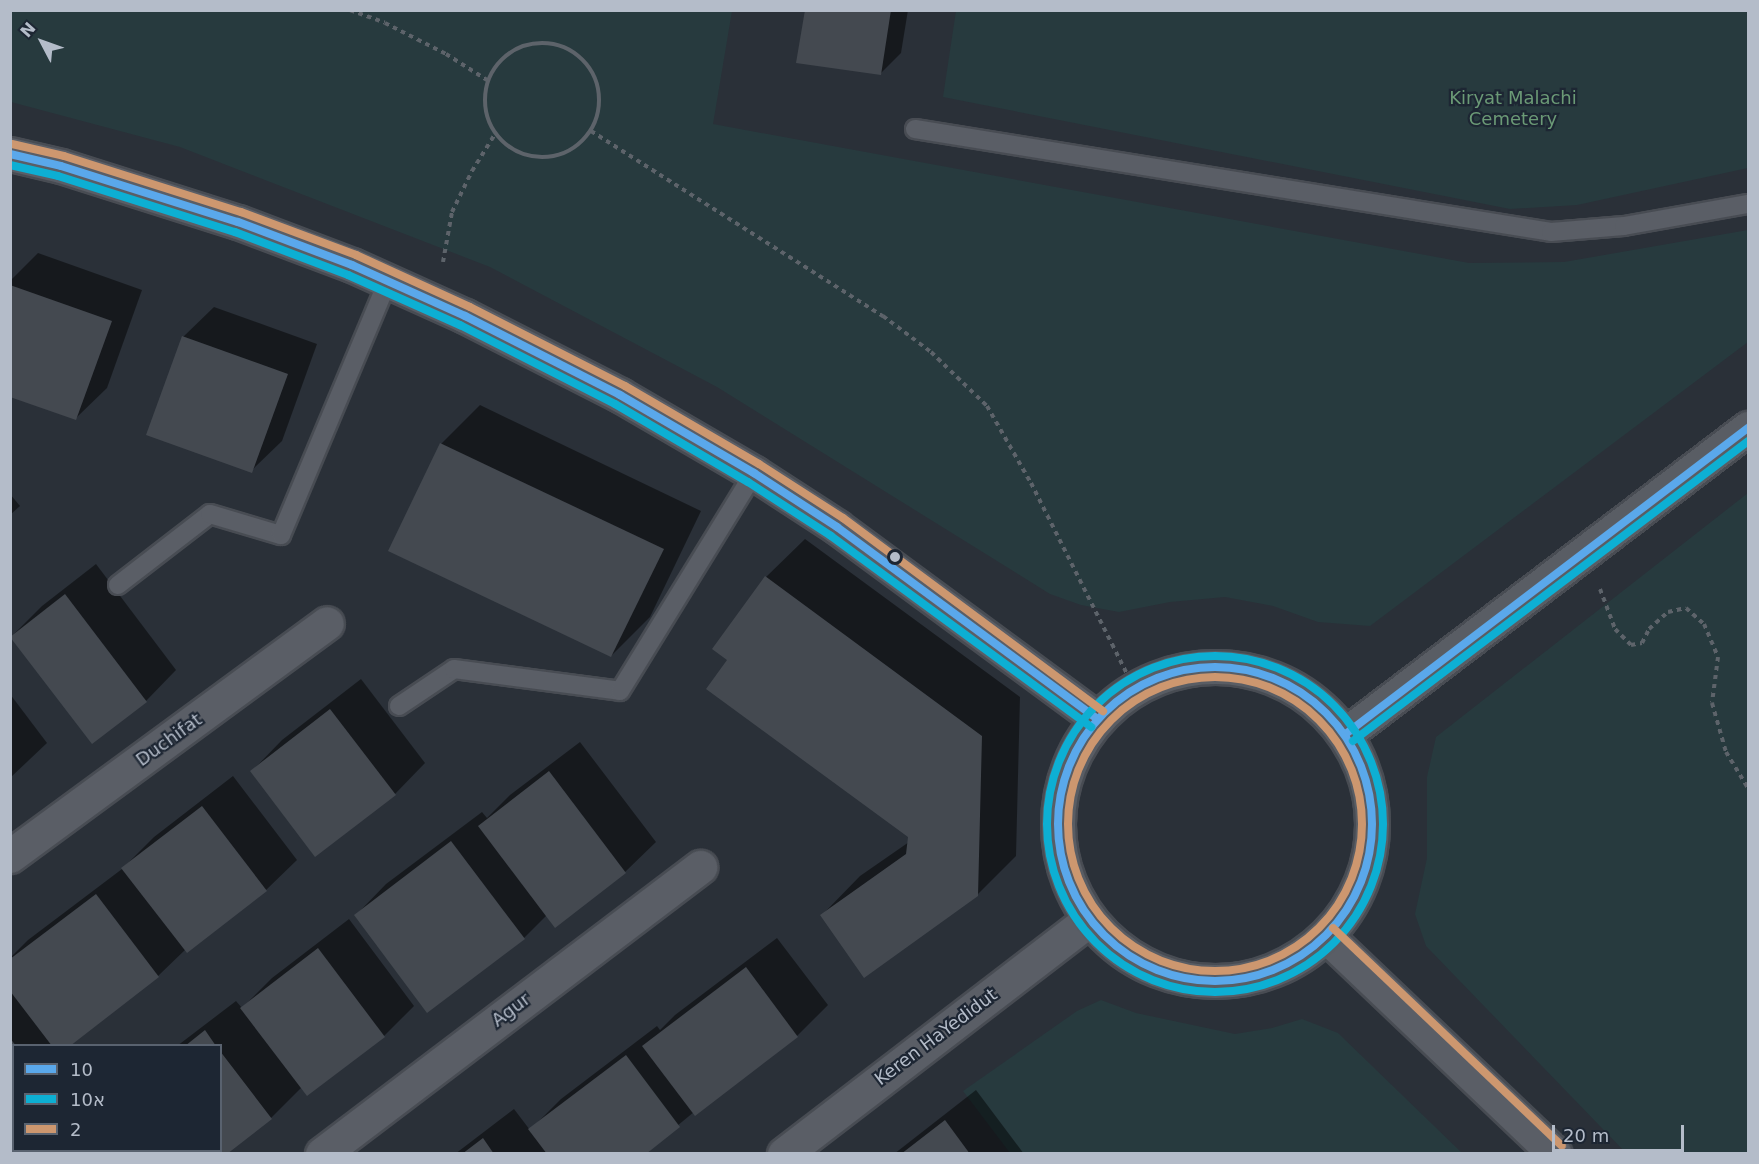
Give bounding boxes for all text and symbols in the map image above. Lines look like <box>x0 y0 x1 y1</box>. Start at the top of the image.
north arrow <box>12 12 72 72</box>
text: N <box>16 19 40 41</box>
park label: Kiryat Malachi Cemetery <box>1449 88 1577 130</box>
unlabelled marker <box>889 551 901 563</box>
street label: Duchifat <box>132 709 206 771</box>
street label: Keren HaYedidut <box>871 984 1001 1090</box>
street label: Agur <box>488 989 534 1031</box>
legend <box>12 1044 222 1152</box>
text: 10 <box>70 1059 93 1080</box>
text: 10א <box>70 1089 105 1110</box>
scale bar <box>1555 1113 1687 1151</box>
text: 2 <box>70 1119 81 1140</box>
text: 20 m <box>1563 1125 1609 1146</box>

